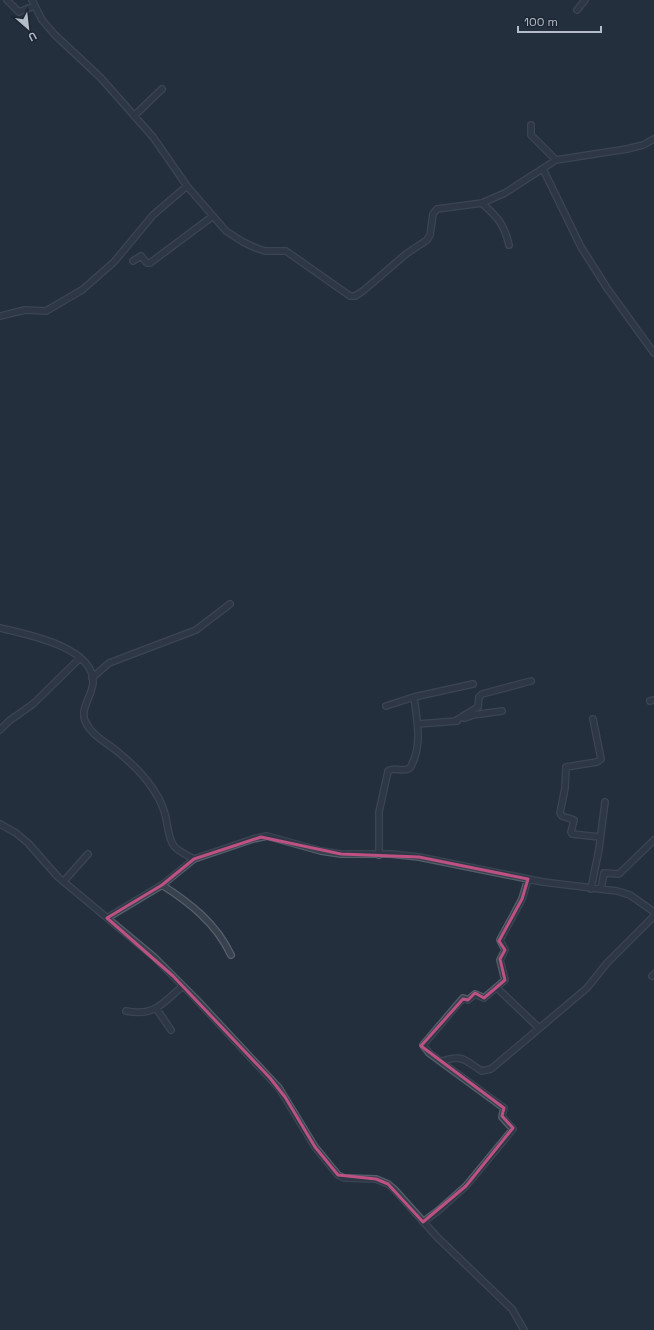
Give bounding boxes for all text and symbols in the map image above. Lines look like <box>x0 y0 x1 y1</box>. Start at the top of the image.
north arrow <box>8 8 48 48</box>
scale bar <box>518 8 601 34</box>
text: 100 m <box>524 14 558 30</box>
text: U <box>26 29 39 45</box>

